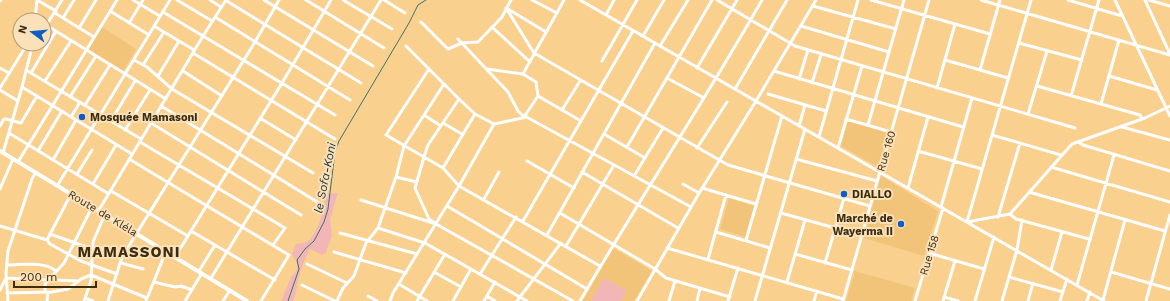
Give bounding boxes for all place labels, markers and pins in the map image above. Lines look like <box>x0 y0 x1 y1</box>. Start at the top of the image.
place label: Mosquée Mamasoni <box>90 111 198 124</box>
marker: Mosquée Mamasoni <box>77 112 87 122</box>
place label: DIALLO <box>852 188 892 201</box>
marker: DIALLO <box>839 189 849 199</box>
place label: Marché de Wayerma II <box>833 212 893 238</box>
marker: Marché de Wayerma II <box>896 219 906 229</box>

